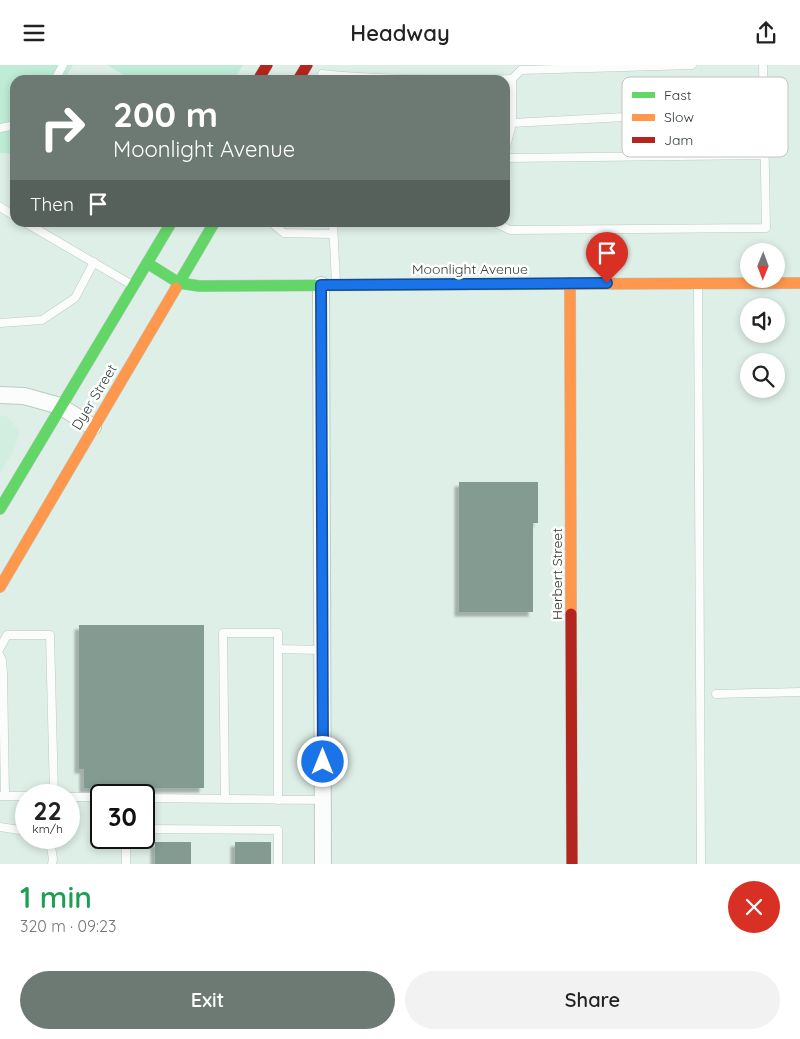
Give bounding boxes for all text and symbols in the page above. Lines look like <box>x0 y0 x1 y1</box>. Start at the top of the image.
icon: menu <box>20 19 48 47</box>
text: Headway <box>350 19 450 47</box>
icon: share <box>752 19 780 47</box>
legend <box>622 77 788 157</box>
text: Fast <box>664 86 692 104</box>
text: 200 m <box>113 92 218 136</box>
icon: right <box>30 95 95 160</box>
text: Slow <box>664 108 694 126</box>
text: Jam <box>664 131 693 149</box>
text: Moonlight Avenue <box>113 135 295 163</box>
icon: arrive <box>84 190 112 218</box>
text: Then <box>30 192 74 216</box>
pin <box>586 232 628 283</box>
icon: arrive <box>593 239 621 267</box>
north arrow <box>740 243 785 287</box>
map controls <box>740 243 785 398</box>
street label: Moonlight Avenue <box>412 260 528 278</box>
button: sound <box>740 298 785 343</box>
button: search <box>740 353 785 398</box>
street label: Dyer Street <box>67 361 121 433</box>
street label: Herbert Street <box>548 528 566 620</box>
position arrow <box>296 735 348 787</box>
speed limit sign: 30 <box>90 784 155 849</box>
text: 22 <box>33 795 62 826</box>
text: km/h <box>32 821 63 836</box>
text: 1 min <box>20 878 92 916</box>
button: close <box>728 881 780 933</box>
text: 320 m · 09:23 <box>20 916 116 936</box>
button: Exit <box>20 971 395 1029</box>
button: Share <box>405 971 780 1029</box>

